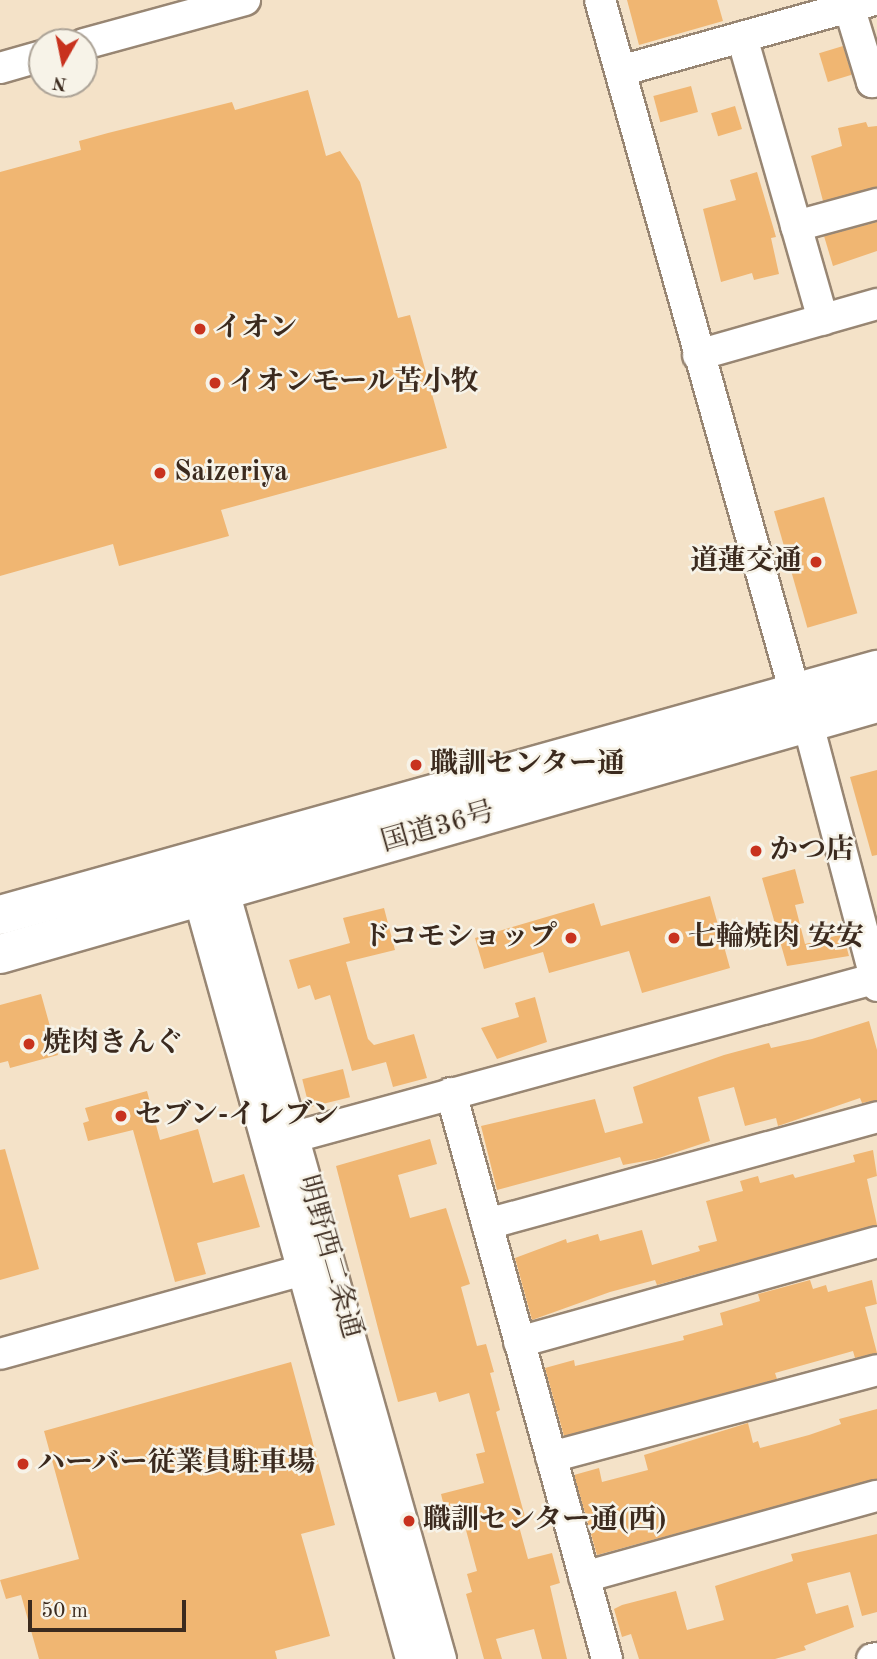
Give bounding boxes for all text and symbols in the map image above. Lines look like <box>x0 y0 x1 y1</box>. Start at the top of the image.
north arrow <box>28 28 98 98</box>
text: N <box>51 72 69 93</box>
place label: イオン <box>214 312 298 346</box>
marker: イオン <box>192 321 208 337</box>
place label: イオンモール苫小牧 <box>229 366 480 400</box>
marker: イオンモール苫小牧 <box>207 375 223 391</box>
place label: Saizeriya <box>174 456 288 490</box>
marker: Saizeriya <box>152 465 168 481</box>
place label: 道蓮交通 <box>690 545 802 579</box>
marker: 道蓮交通 <box>808 554 824 570</box>
place label: 職訓センター通 <box>430 748 626 782</box>
marker: 職訓センター通 <box>408 757 424 773</box>
street label: 国道36号 <box>377 796 499 860</box>
place label: かつ店 <box>770 834 854 868</box>
marker: かつ店 <box>748 843 764 859</box>
place label: ドコモショップ <box>361 921 557 955</box>
place label: 七輪焼肉 安安 <box>688 921 864 955</box>
marker: ドコモショップ <box>563 930 579 946</box>
marker: 七輪焼肉 安安 <box>666 930 682 946</box>
place label: 焼肉きんぐ <box>43 1027 183 1061</box>
marker: 焼肉きんぐ <box>21 1036 37 1052</box>
place label: セブン-イレブン <box>135 1099 341 1133</box>
marker: セブン-イレブン <box>113 1108 129 1124</box>
street label: 明野西二条通 <box>290 1172 368 1342</box>
place label: ハーバー従業員駐車場 <box>37 1447 317 1481</box>
marker: ハーバー従業員駐車場 <box>15 1456 31 1472</box>
place label: 職訓センター通(西) <box>423 1504 668 1538</box>
marker: 職訓センター通(西) <box>401 1513 417 1529</box>
scale bar <box>32 1586 189 1630</box>
text: 50 m <box>41 1601 88 1622</box>

